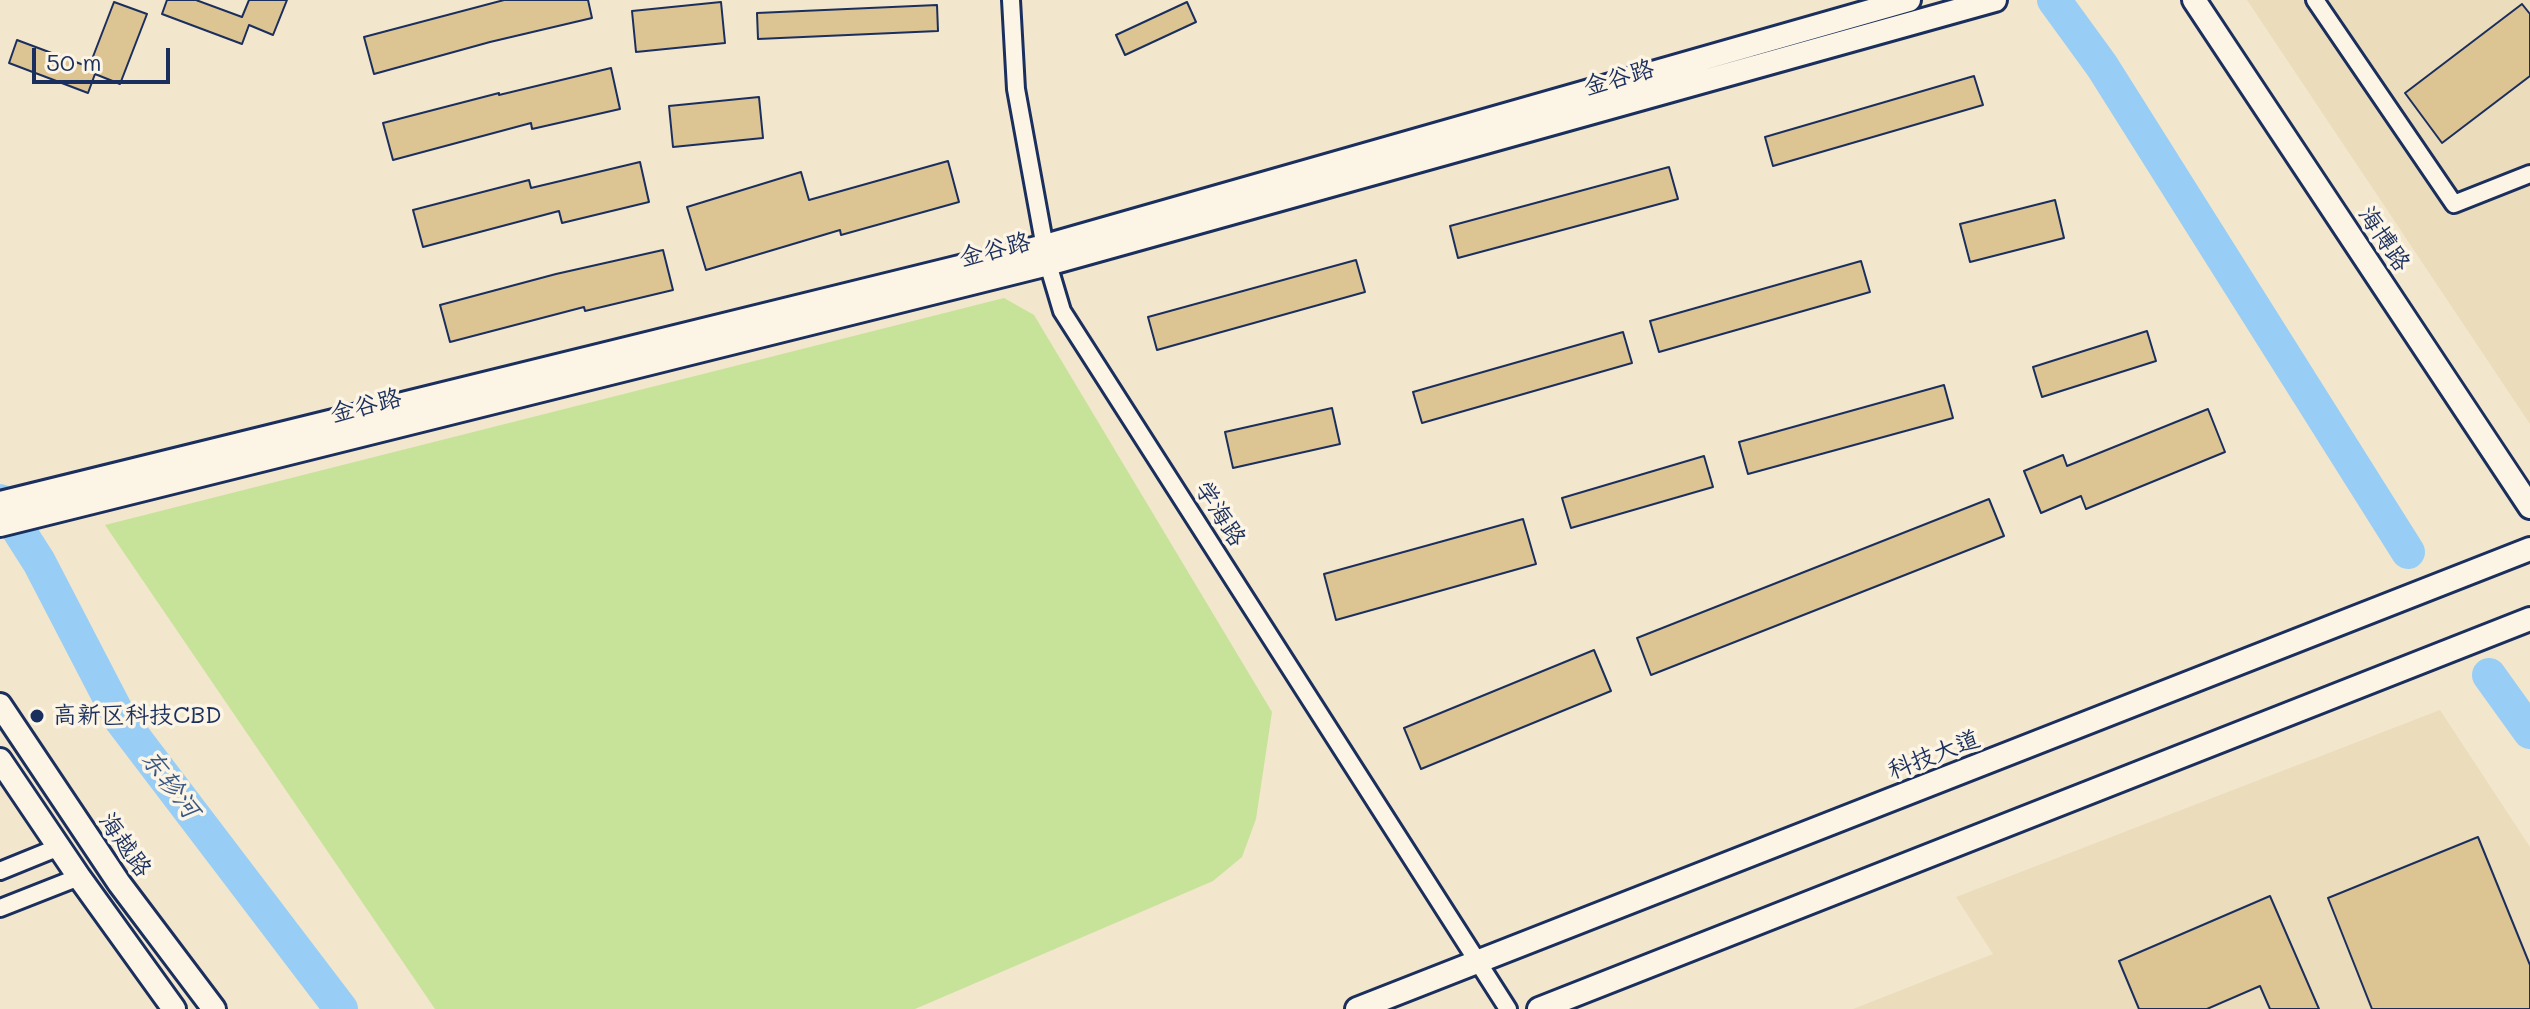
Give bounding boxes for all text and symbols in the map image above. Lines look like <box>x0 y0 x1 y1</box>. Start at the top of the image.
scale bar <box>36 32 174 82</box>
text: 50 m <box>46 46 102 77</box>
street label: 金谷路 <box>1580 54 1658 102</box>
street label: 海博路 <box>2352 201 2416 277</box>
street label: 金谷路 <box>957 227 1033 273</box>
street label: 金谷路 <box>328 383 404 429</box>
street label: 学海路 <box>1188 476 1252 552</box>
place label: 高新区科技CBD <box>53 702 222 730</box>
marker: 高新区科技CBD <box>28 707 46 725</box>
street label: 科技大道 <box>1884 724 1984 786</box>
water label: 东轸河 <box>134 743 206 825</box>
street label: 海越路 <box>93 807 157 883</box>

